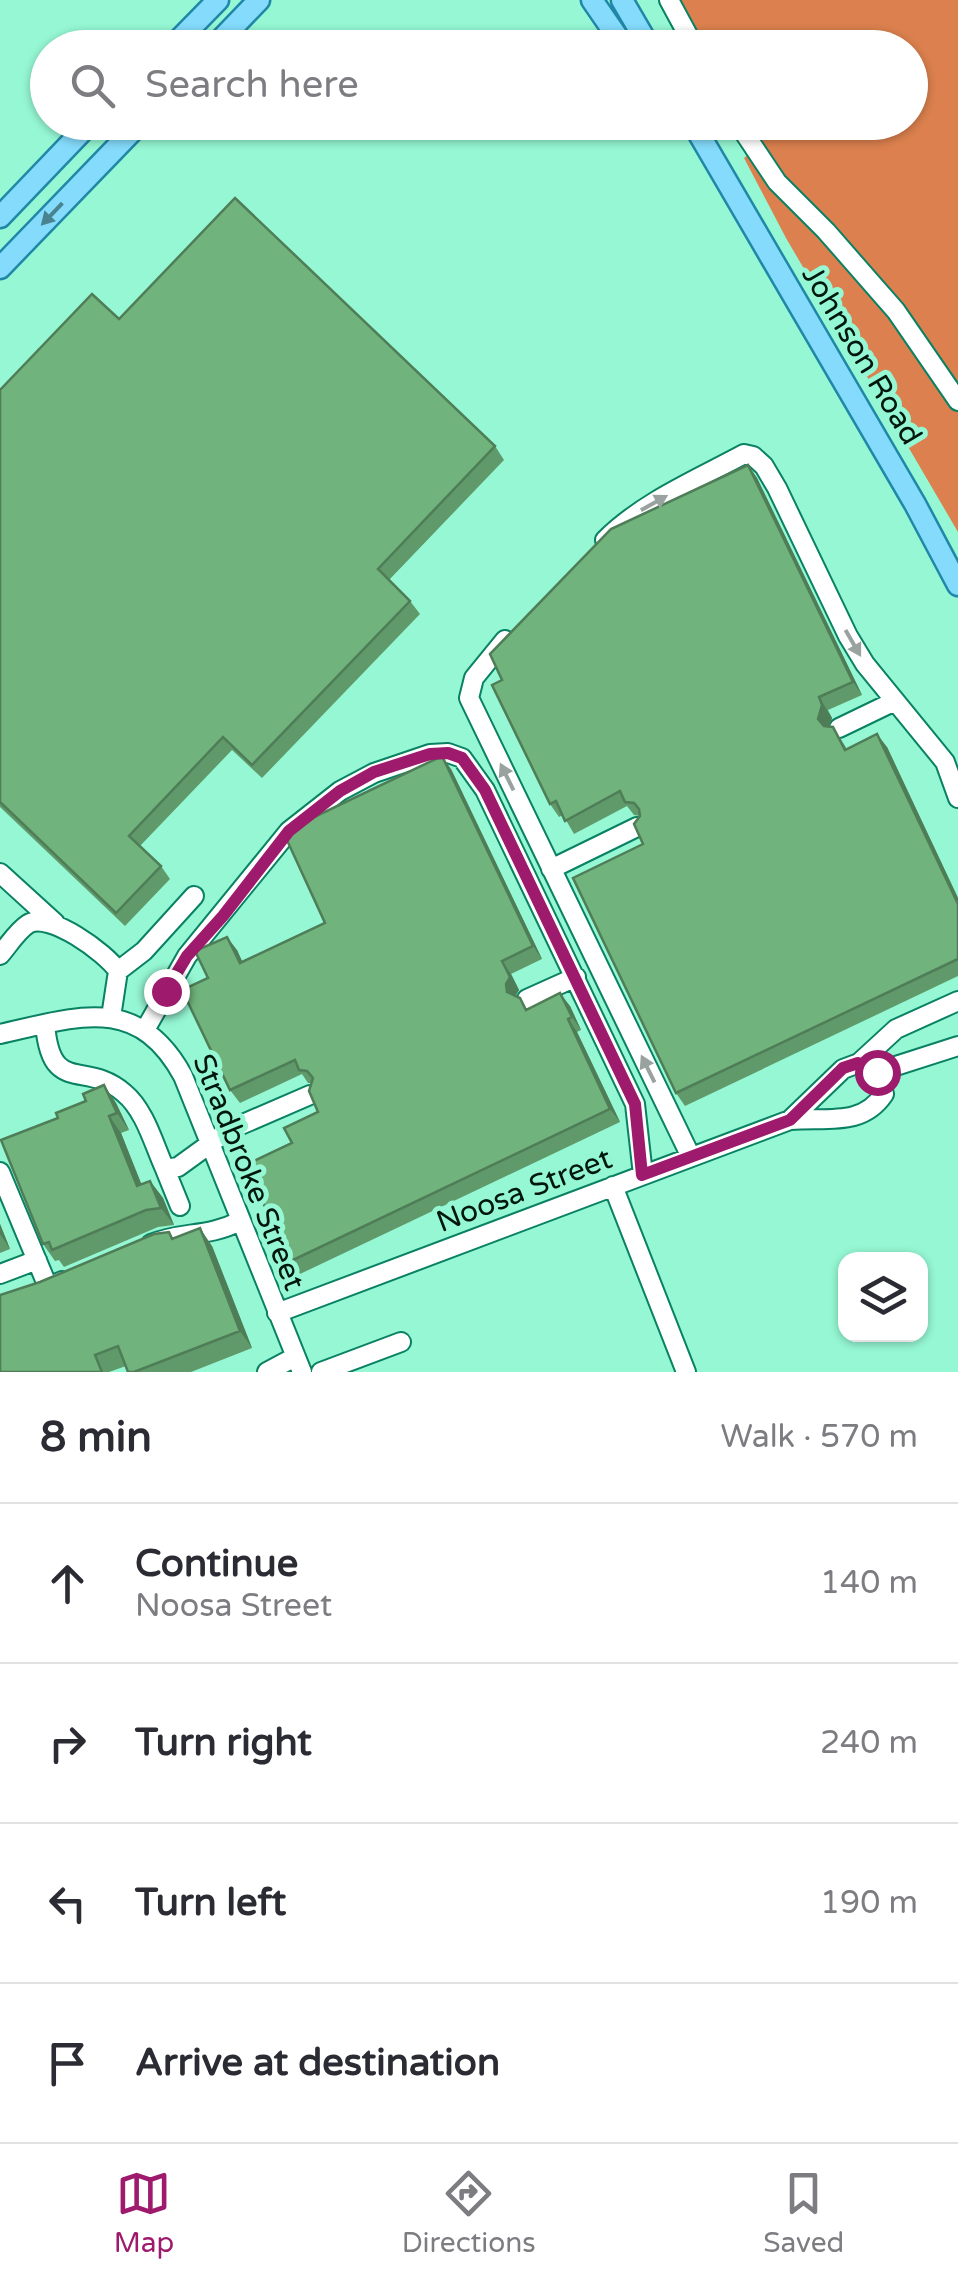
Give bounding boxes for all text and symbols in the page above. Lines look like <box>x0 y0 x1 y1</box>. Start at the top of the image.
search box <box>30 30 928 140</box>
icon: search <box>65 58 120 113</box>
text: Search here <box>145 62 359 108</box>
one-way arrow <box>41 202 64 226</box>
street label: Johnson Road <box>793 259 930 452</box>
one-way arrow <box>639 495 668 512</box>
one-way arrow <box>843 629 861 657</box>
one-way arrow <box>498 762 515 791</box>
route end <box>144 969 190 1015</box>
street label: Stradbroke Street <box>184 1049 313 1296</box>
route start <box>855 1050 901 1096</box>
one-way arrow <box>640 1055 657 1084</box>
street label: Noosa Street <box>431 1140 617 1241</box>
map controls <box>838 1252 928 1342</box>
button: layers <box>838 1252 928 1342</box>
text: 8 min <box>40 1412 152 1463</box>
text: Walk · 570 m <box>721 1418 918 1456</box>
text: Continue <box>135 1541 298 1587</box>
icon: ahead <box>40 1556 95 1611</box>
text: 140 m <box>820 1564 918 1602</box>
text: Noosa Street <box>135 1587 332 1625</box>
icon: right <box>40 1716 95 1771</box>
text: Turn right <box>135 1720 312 1766</box>
text: 240 m <box>820 1724 918 1762</box>
icon: left <box>40 1876 95 1931</box>
text: Turn left <box>135 1880 286 1926</box>
text: 190 m <box>820 1884 918 1922</box>
icon: arrive <box>40 2036 95 2091</box>
text: Arrive at destination <box>135 2040 500 2086</box>
tab: Map <box>114 2166 174 2260</box>
tab: Directions <box>402 2166 536 2260</box>
tab: Saved <box>763 2166 844 2260</box>

